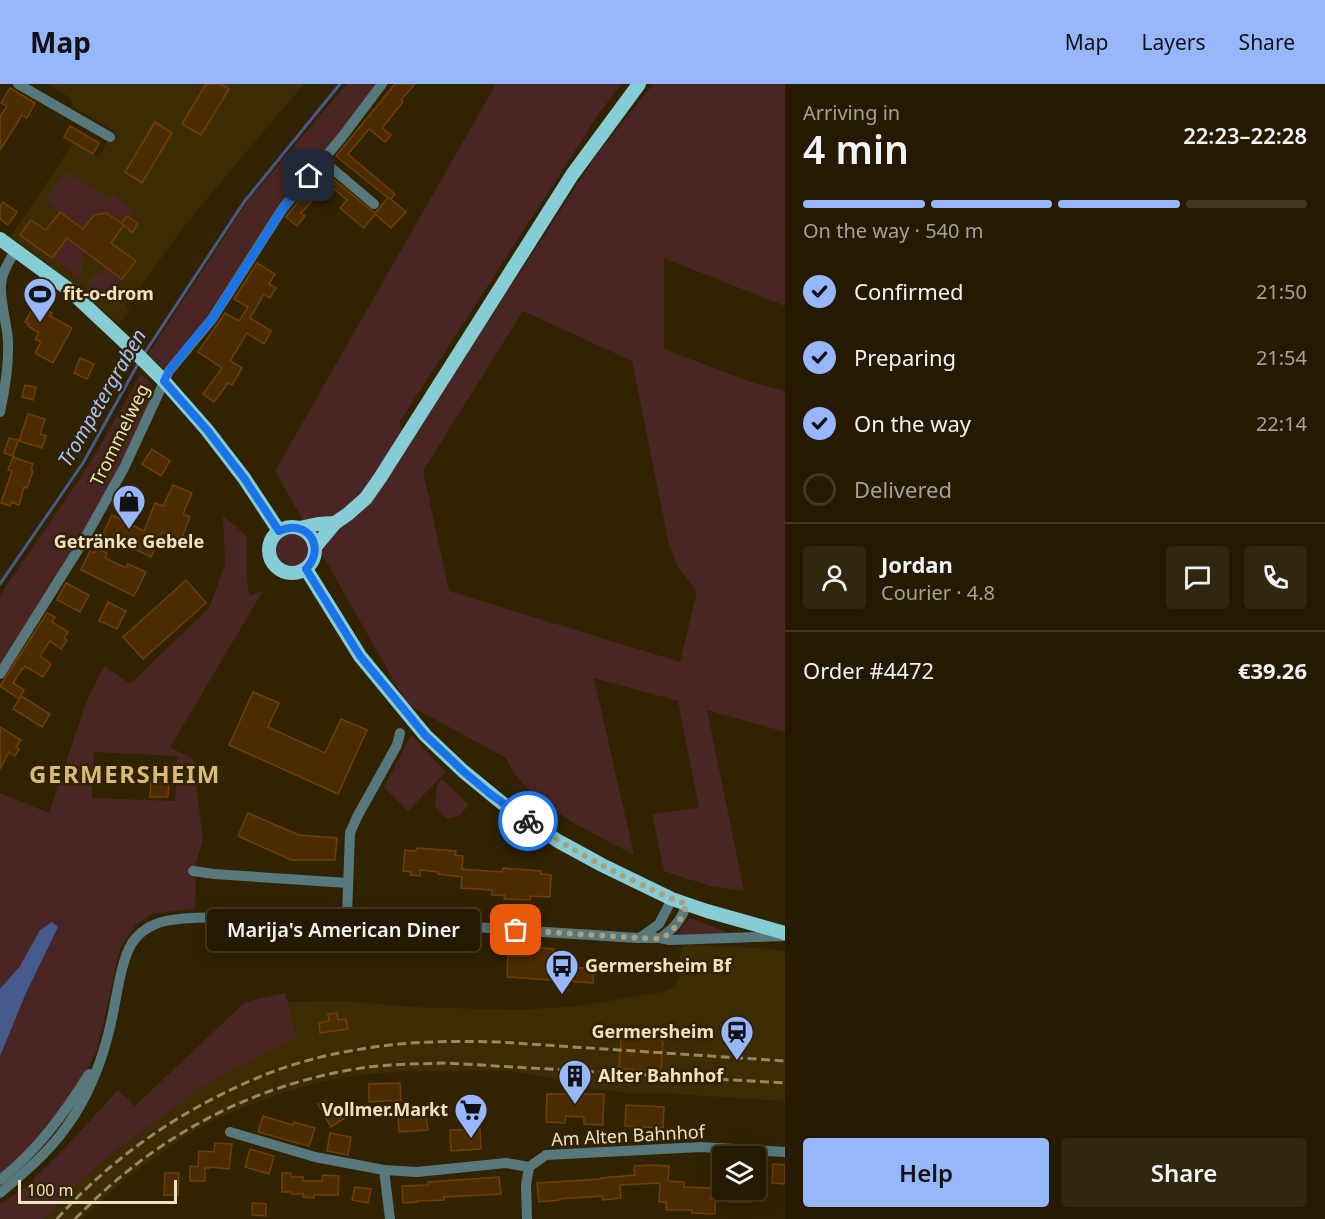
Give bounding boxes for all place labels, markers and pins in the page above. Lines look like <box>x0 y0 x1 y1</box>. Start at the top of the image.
pin <box>283 150 334 201</box>
sports icon: fit-o-drom <box>22 276 58 323</box>
place label: fit-o-drom <box>63 281 154 305</box>
shop icon: Getränke Gebele <box>111 483 147 530</box>
place label: Getränke Gebele <box>54 529 204 553</box>
pin <box>490 904 541 955</box>
callout: Marija's American Diner <box>207 909 480 951</box>
bus stop icon: Germersheim Bf <box>544 948 580 995</box>
place label: Germersheim Bf <box>585 953 732 977</box>
station icon: Germersheim <box>719 1014 755 1061</box>
place label: Germersheim <box>591 1019 714 1043</box>
building icon: Alter Bahnhof <box>557 1058 593 1105</box>
place label: Alter Bahnhof <box>598 1063 724 1087</box>
supermarket icon: Vollmer.Markt <box>453 1092 489 1139</box>
place label: Vollmer.Markt <box>321 1097 448 1121</box>

